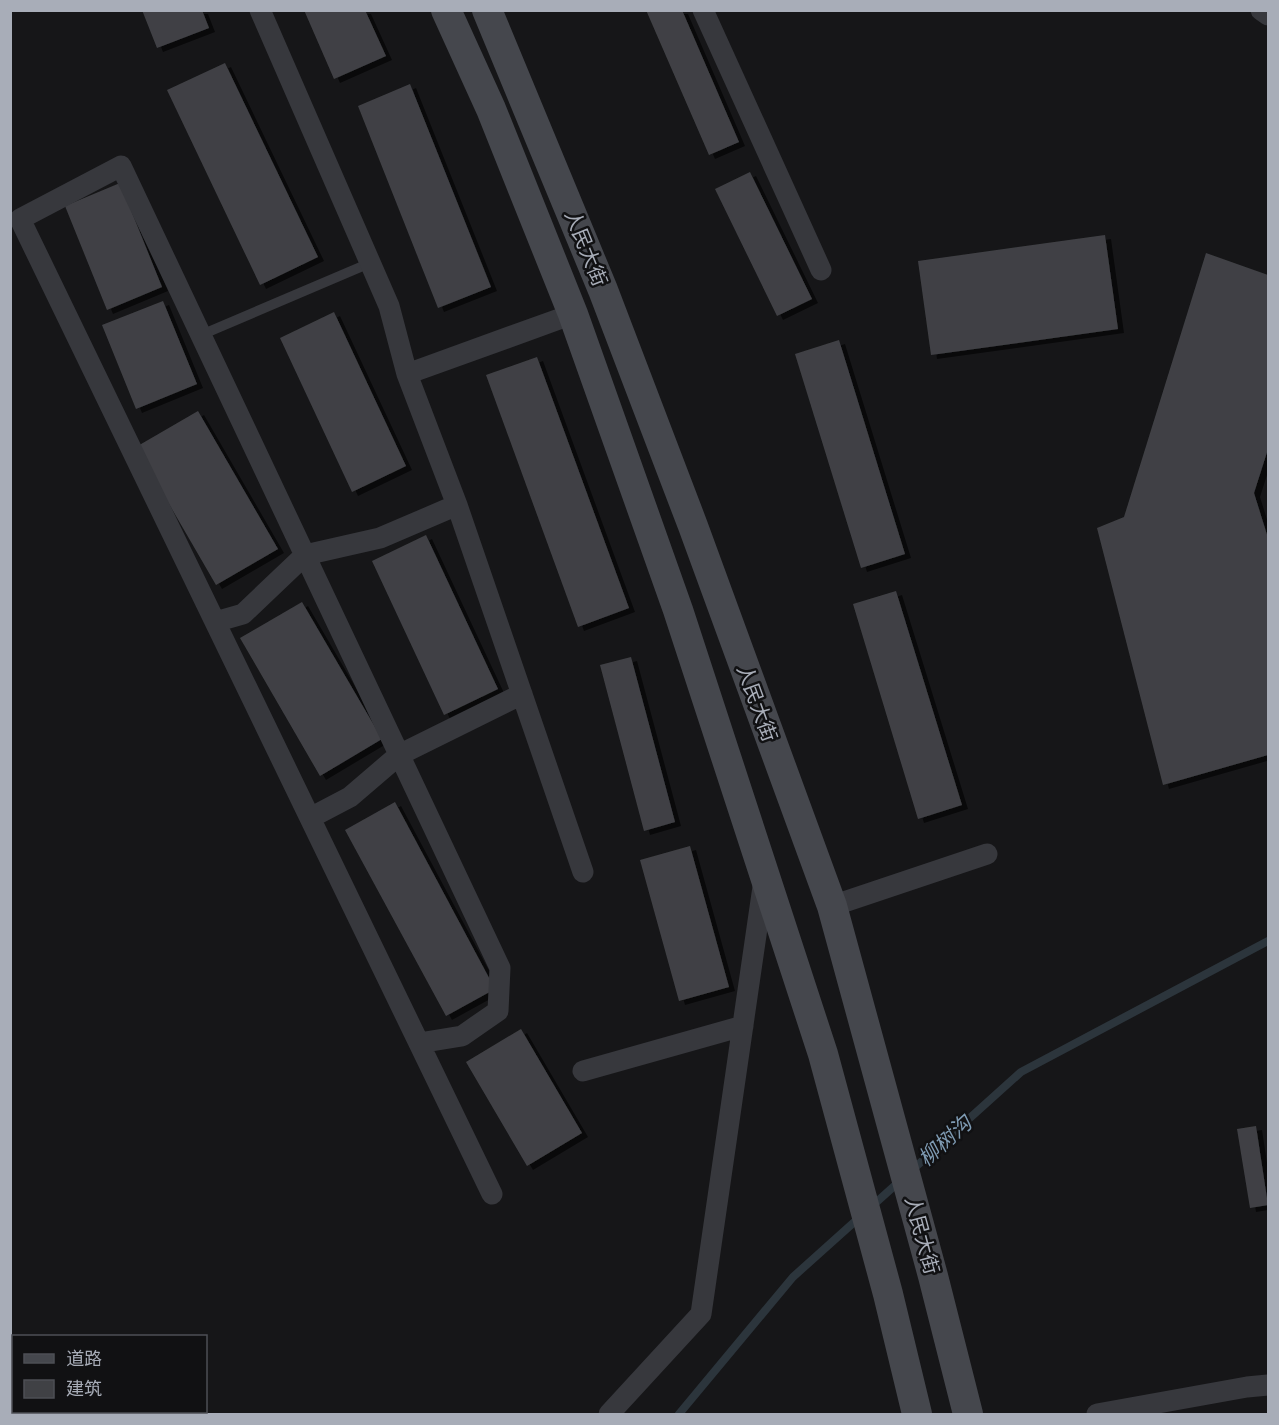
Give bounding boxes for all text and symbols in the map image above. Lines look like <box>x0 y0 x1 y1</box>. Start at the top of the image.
street label: 人民大街 <box>559 206 613 290</box>
street label: 人民大街 <box>731 661 783 745</box>
water label: 柳树沟 <box>912 1108 979 1172</box>
street label: 人民大街 <box>899 1193 945 1277</box>
legend <box>12 1335 207 1413</box>
text: 道路 <box>66 1347 102 1370</box>
text: 建筑 <box>66 1377 102 1400</box>

